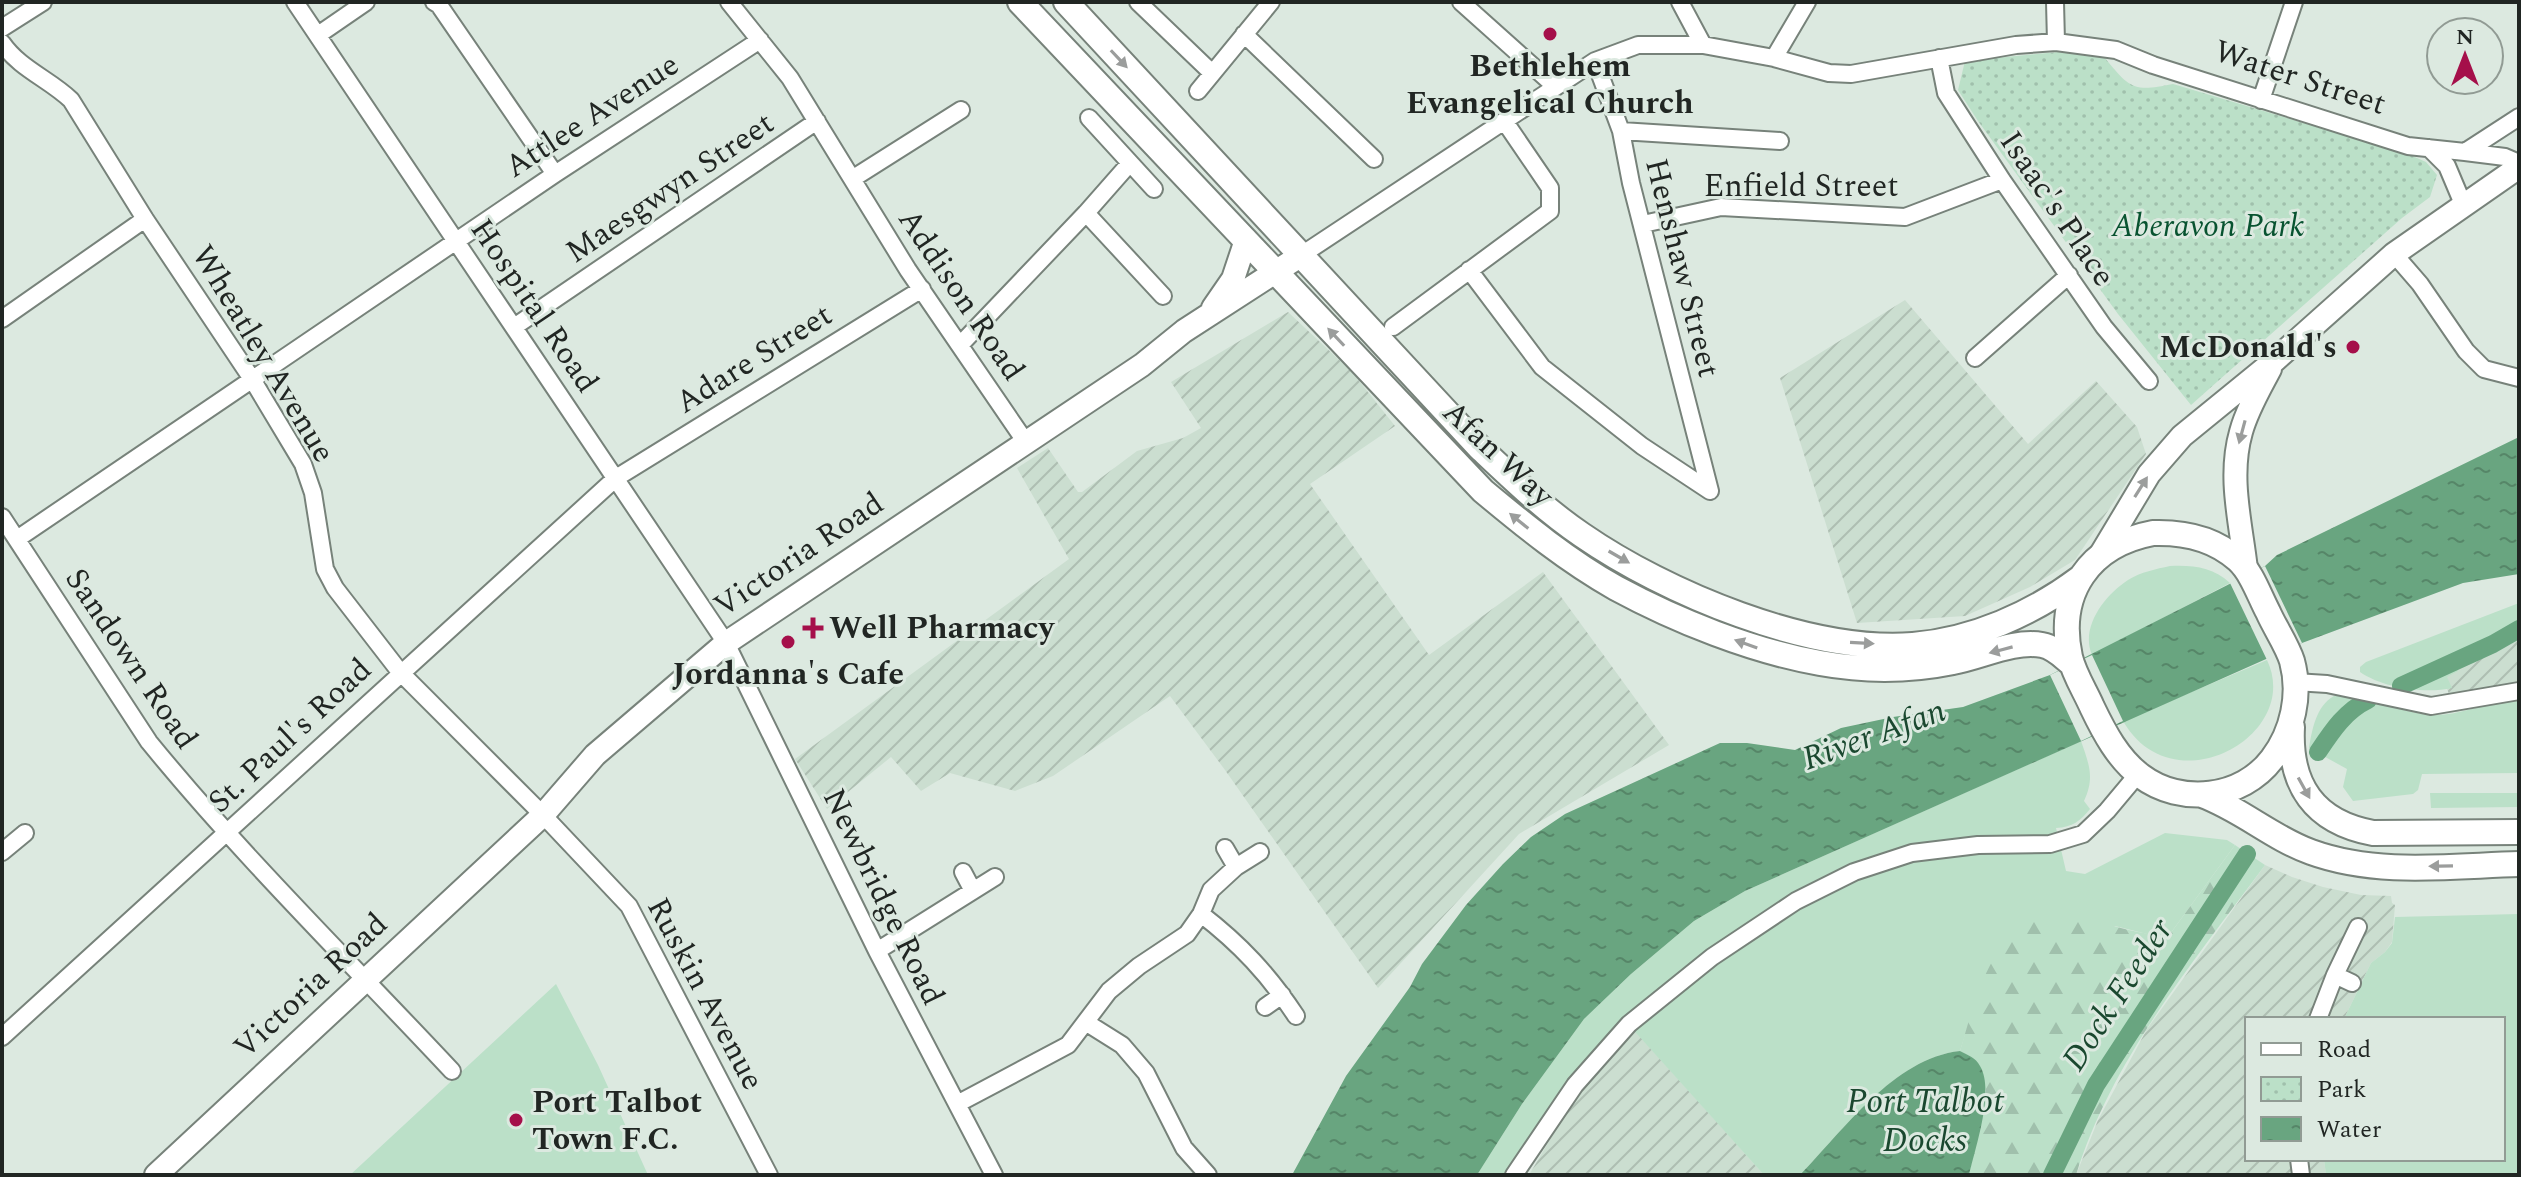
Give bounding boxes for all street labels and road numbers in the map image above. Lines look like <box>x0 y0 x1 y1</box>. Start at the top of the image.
street label: Water Street <box>2208 27 2392 129</box>
street label: Attlee Avenue <box>495 41 689 191</box>
street label: Maesgwyn Street <box>556 100 784 276</box>
street label: Isaac's Place <box>1987 121 2127 297</box>
street label: Henshaw Street <box>1631 153 1733 383</box>
street label: Enfield Street <box>1703 162 1899 211</box>
street label: Addison Road <box>885 199 1037 391</box>
street label: Hospital Road <box>457 209 611 403</box>
street label: Wheatley Avenue <box>179 236 347 472</box>
street label: Adare Street <box>666 291 842 427</box>
street label: Afan Way <box>1431 389 1566 520</box>
street label: Victoria Road <box>704 480 894 630</box>
street label: Sandown Road <box>52 558 210 760</box>
street label: St. Paul's Road <box>197 647 383 825</box>
street label: Newbridge Road <box>809 780 957 1014</box>
street label: Ruskin Avenue <box>634 889 776 1099</box>
street label: Victoria Road <box>223 901 399 1071</box>

